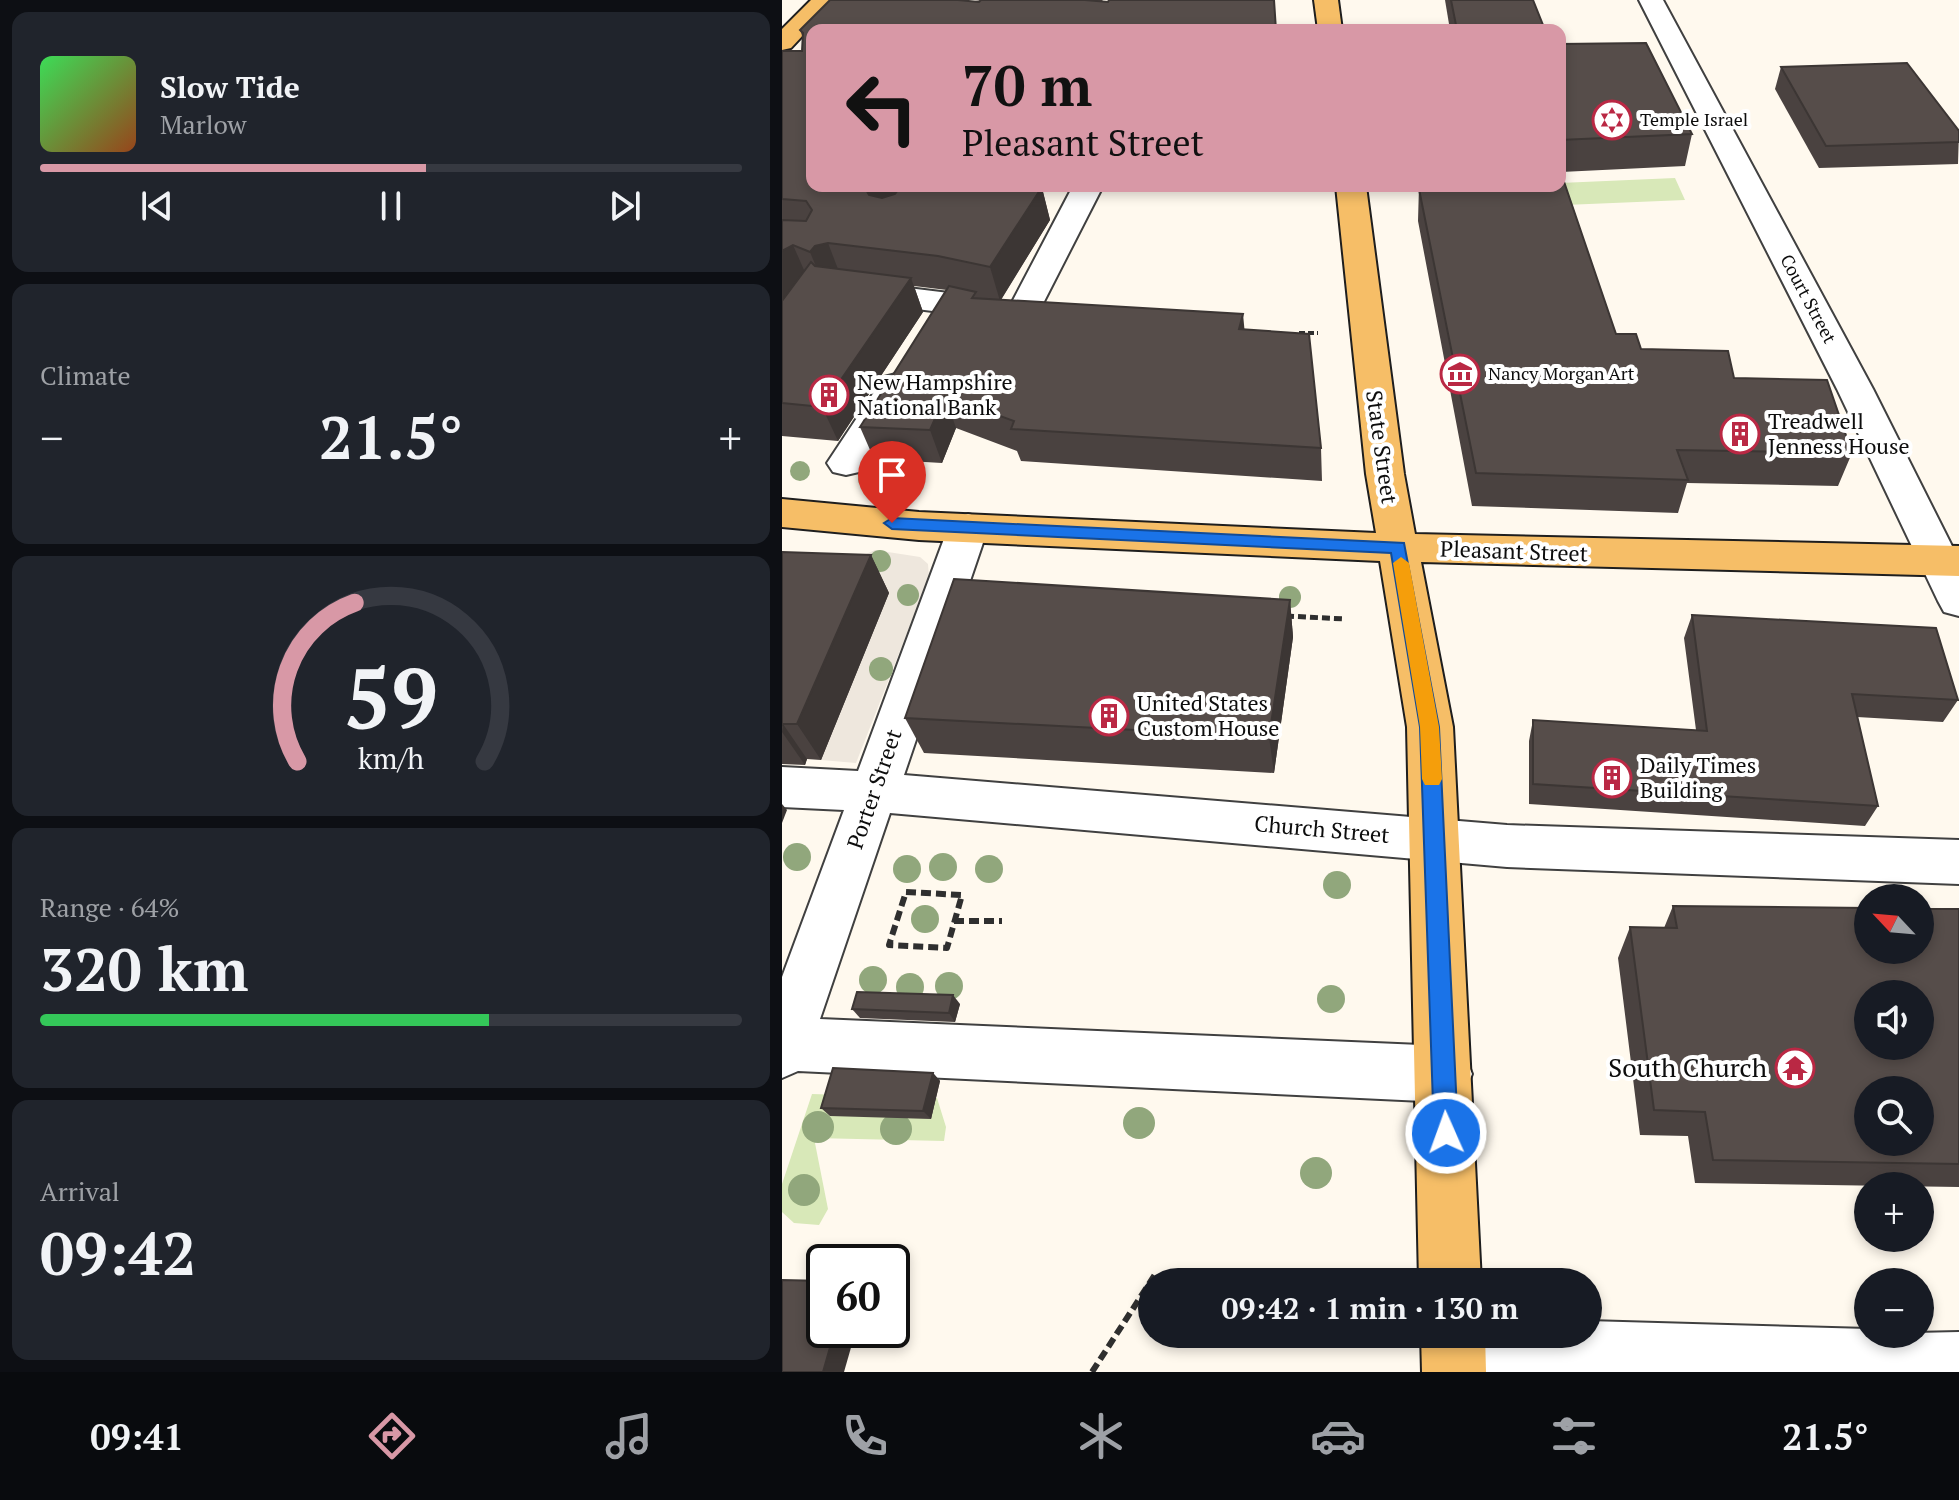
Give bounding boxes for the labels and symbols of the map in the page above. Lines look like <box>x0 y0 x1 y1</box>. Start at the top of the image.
synagogue icon: Temple Israel <box>1591 99 1633 141</box>
place label: Temple Israel <box>1640 107 1748 131</box>
street label: Court Street <box>1775 250 1842 347</box>
museum icon: Nancy Morgan Art <box>1439 353 1481 395</box>
place label: Nancy Morgan Art <box>1488 361 1635 385</box>
place label: New Hampshire National Bank <box>857 367 1013 421</box>
building icon: New Hampshire National Bank <box>808 374 850 416</box>
street label: State Street <box>1360 388 1405 506</box>
place label: Treadwell Jenness House <box>1768 406 1910 460</box>
building icon: Treadwell Jenness House <box>1719 413 1761 455</box>
pin <box>858 441 926 523</box>
street label: Pleasant Street <box>1440 533 1588 568</box>
place label: United States Custom House <box>1137 688 1279 742</box>
building icon: United States Custom House <box>1088 695 1130 737</box>
street label: Porter Street <box>840 725 908 853</box>
place label: Daily Times Building <box>1640 750 1756 804</box>
building icon: Daily Times Building <box>1591 757 1633 799</box>
street label: Church Street <box>1253 808 1391 849</box>
north arrow <box>1854 884 1934 964</box>
temple icon: South Church <box>1774 1047 1816 1089</box>
place label: South Church <box>1608 1050 1767 1084</box>
position arrow <box>1404 1091 1488 1175</box>
speed limit sign: 60 <box>806 1244 910 1348</box>

